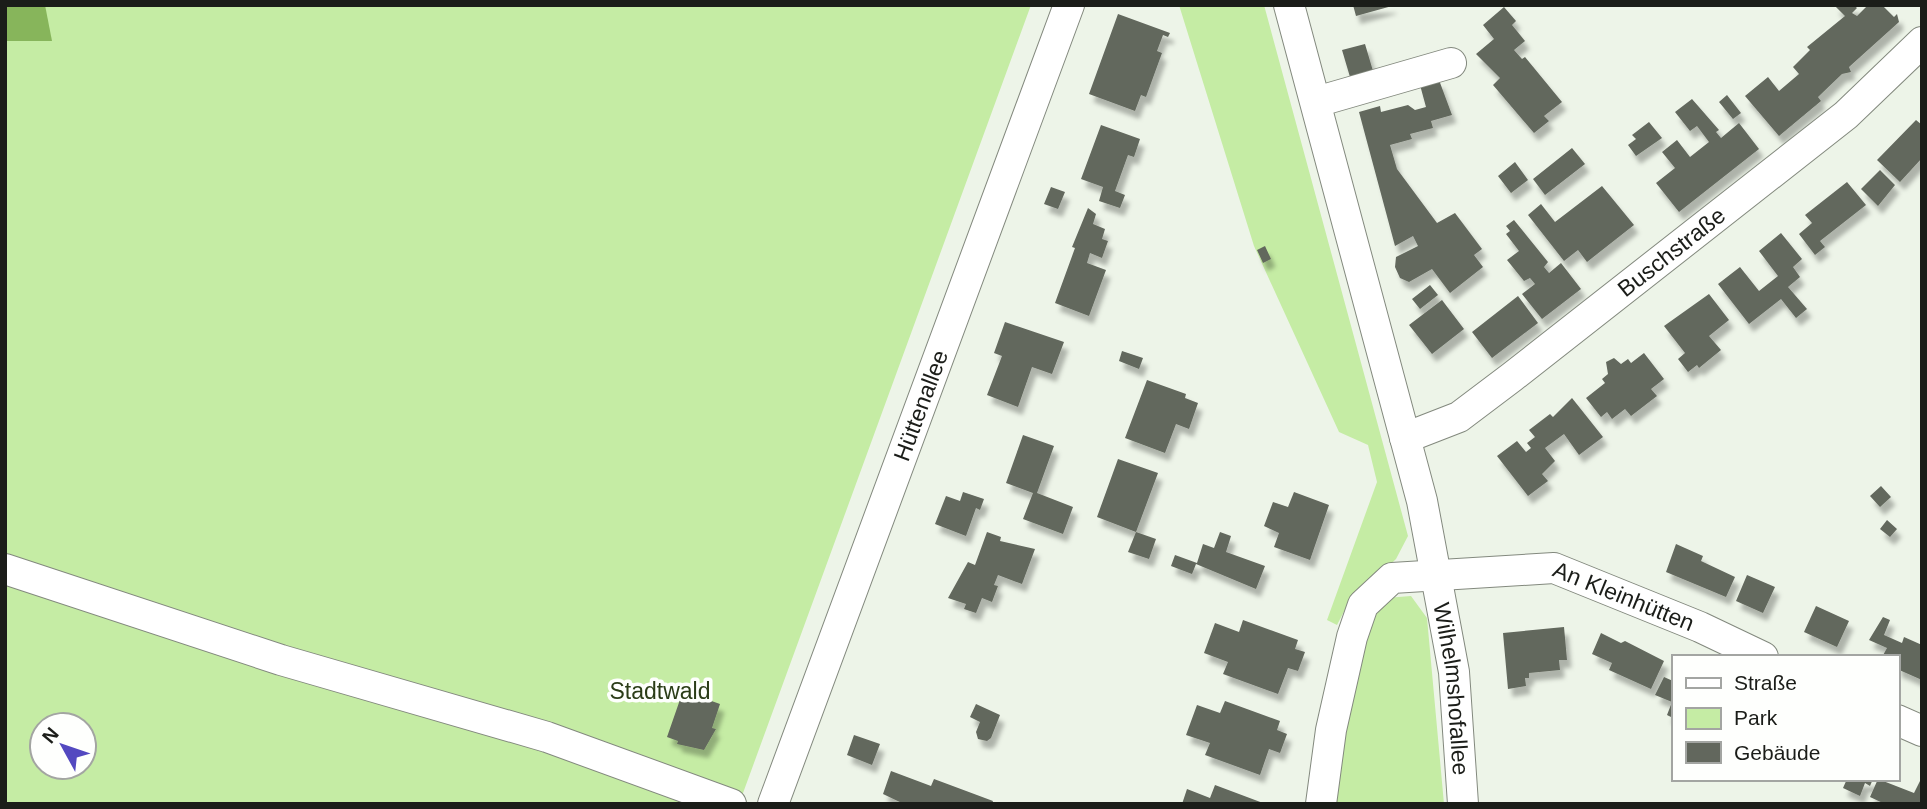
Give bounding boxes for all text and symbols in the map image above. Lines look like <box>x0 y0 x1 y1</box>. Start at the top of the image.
street label: Buschstraße <box>1613 202 1730 302</box>
street label: Hüttenallee <box>888 346 953 465</box>
street label: An Kleinhütten <box>1549 556 1698 636</box>
street label: Wilhelmshofallee <box>1428 600 1474 776</box>
legend <box>1672 655 1899 781</box>
text: Straße <box>1734 671 1797 694</box>
park label: Stadtwald <box>609 678 711 704</box>
text: Park <box>1734 706 1778 729</box>
north arrow <box>28 711 98 781</box>
text: N <box>38 723 63 747</box>
text: Gebäude <box>1734 741 1820 764</box>

